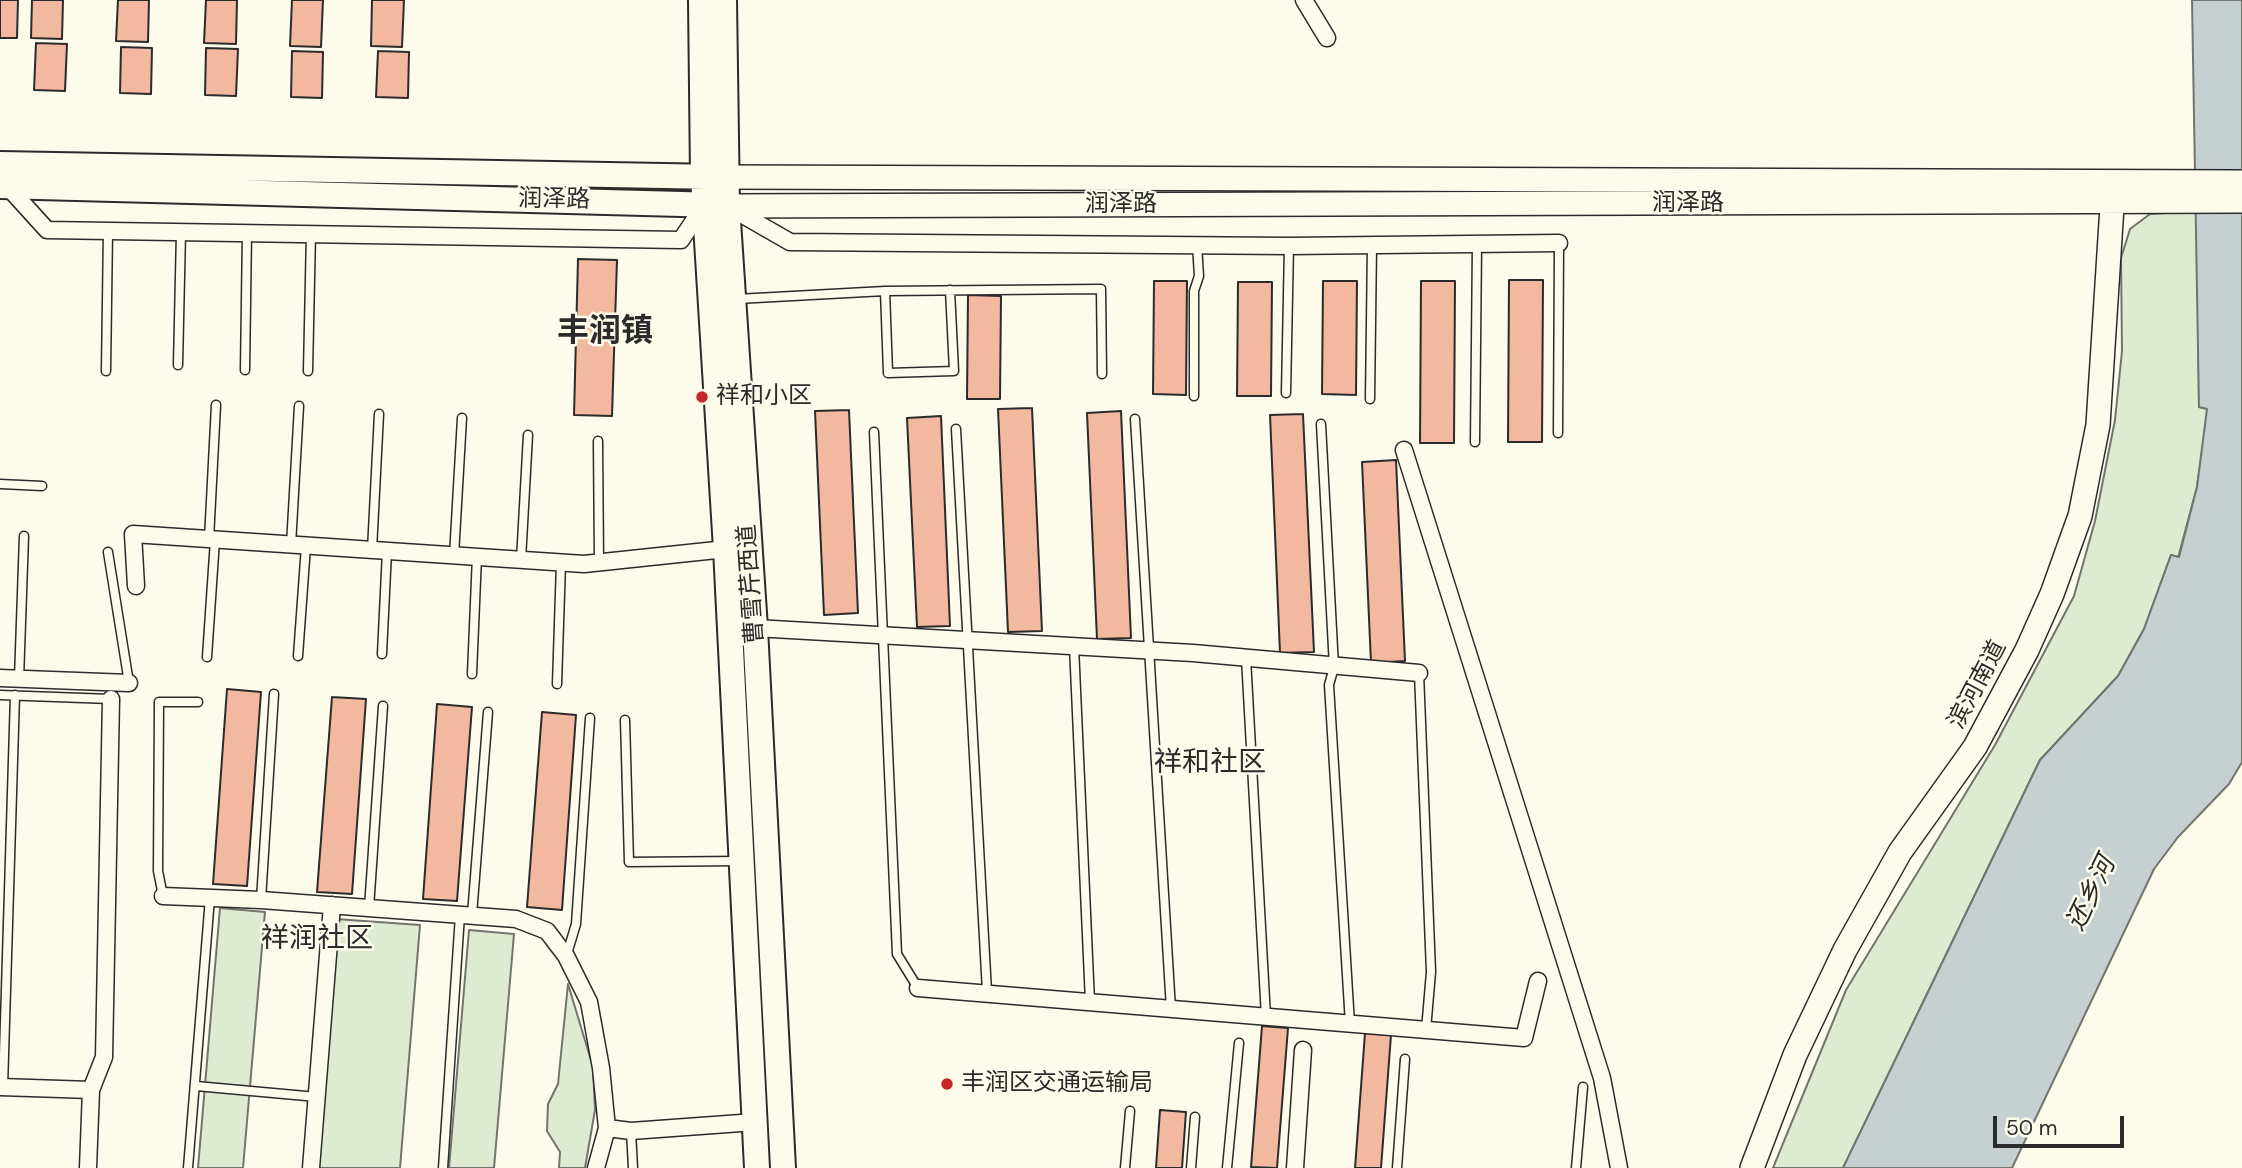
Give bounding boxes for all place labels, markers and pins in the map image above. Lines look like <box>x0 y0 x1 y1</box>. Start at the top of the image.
place label: 祥和小区 <box>716 383 812 411</box>
marker: 祥和小区 <box>694 389 710 405</box>
place label: 丰润区交通运输局 <box>961 1070 1153 1098</box>
marker: 丰润区交通运输局 <box>939 1076 955 1092</box>

